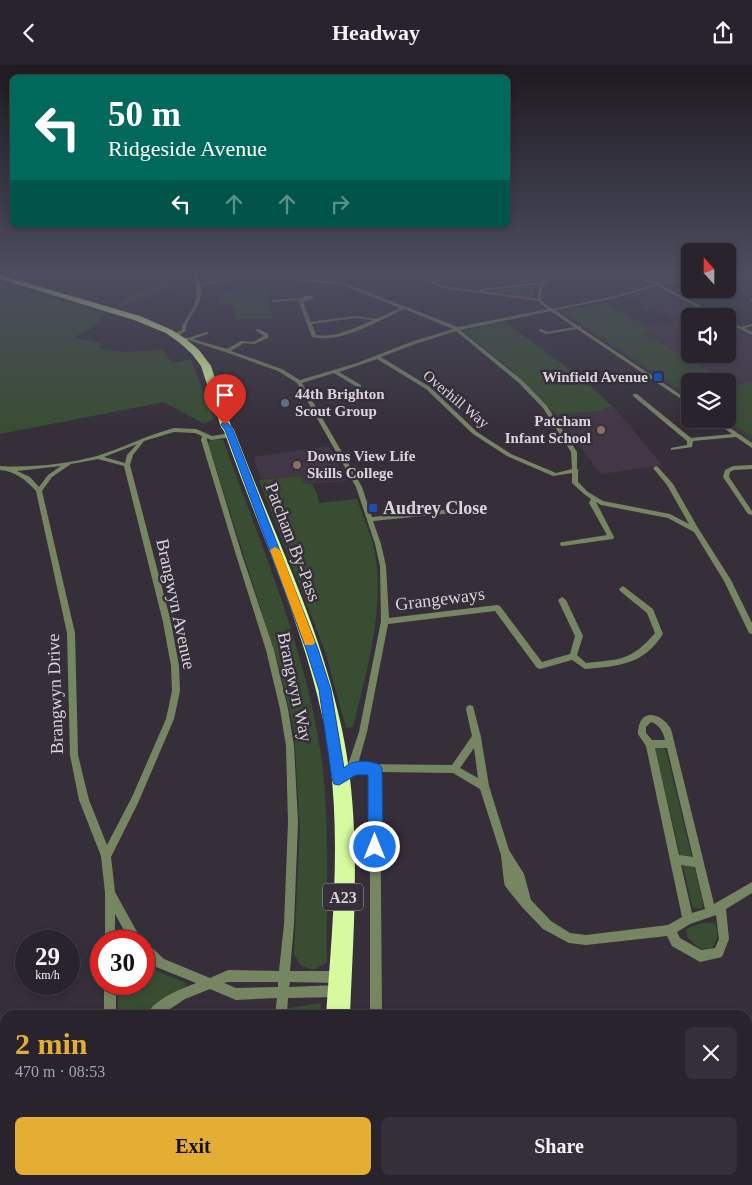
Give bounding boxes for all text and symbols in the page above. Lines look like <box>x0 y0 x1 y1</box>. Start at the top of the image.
icon: back <box>15 19 43 47</box>
icon: share <box>709 19 737 47</box>
text: Headway <box>332 20 420 45</box>
icon: left <box>25 95 90 160</box>
text: 50 m <box>108 95 181 134</box>
text: Ridgeside Avenue <box>108 136 267 161</box>
icon: left <box>167 190 195 218</box>
icon: ahead <box>220 190 248 218</box>
icon: ahead <box>273 190 301 218</box>
icon: right <box>326 190 354 218</box>
north arrow <box>681 243 736 297</box>
map controls <box>681 243 736 428</box>
button: sound <box>681 308 736 363</box>
street label: Overhill Way <box>420 367 492 431</box>
place label: Winfield Avenue <box>542 369 648 385</box>
marker: Winfield Avenue <box>652 371 664 383</box>
button: layers <box>681 373 736 428</box>
pin <box>204 374 246 425</box>
icon: arrive <box>211 381 239 409</box>
place label: 44th Brighton Scout Group <box>295 386 385 419</box>
marker: 44th Brighton Scout Group <box>279 397 291 409</box>
place label: Patcham Infant School <box>505 413 592 446</box>
marker: Patcham Infant School <box>595 424 607 436</box>
place label: Downs View Life Skills College <box>307 448 416 481</box>
marker: Downs View Life Skills College <box>291 459 303 471</box>
street label: Patcham By-Pass <box>261 480 325 604</box>
place label: Audrey Close <box>383 498 487 518</box>
marker: Audrey Close <box>367 502 379 514</box>
street label: Brangwyn Avenue <box>152 537 200 671</box>
street label: Grangeways <box>394 584 486 614</box>
street label: Brangwyn Way <box>274 630 316 744</box>
street label: Brangwyn Drive <box>43 633 67 755</box>
position arrow <box>348 820 400 872</box>
road number: A23 <box>323 884 363 911</box>
speed limit sign: 30 <box>90 930 155 995</box>
text: 29 <box>35 943 60 970</box>
text: km/h <box>35 968 60 982</box>
text: 2 min <box>15 1027 88 1060</box>
button: close <box>685 1027 737 1079</box>
text: 470 m · 08:53 <box>15 1063 105 1080</box>
button: Exit <box>15 1117 371 1175</box>
button: Share <box>381 1117 737 1175</box>

